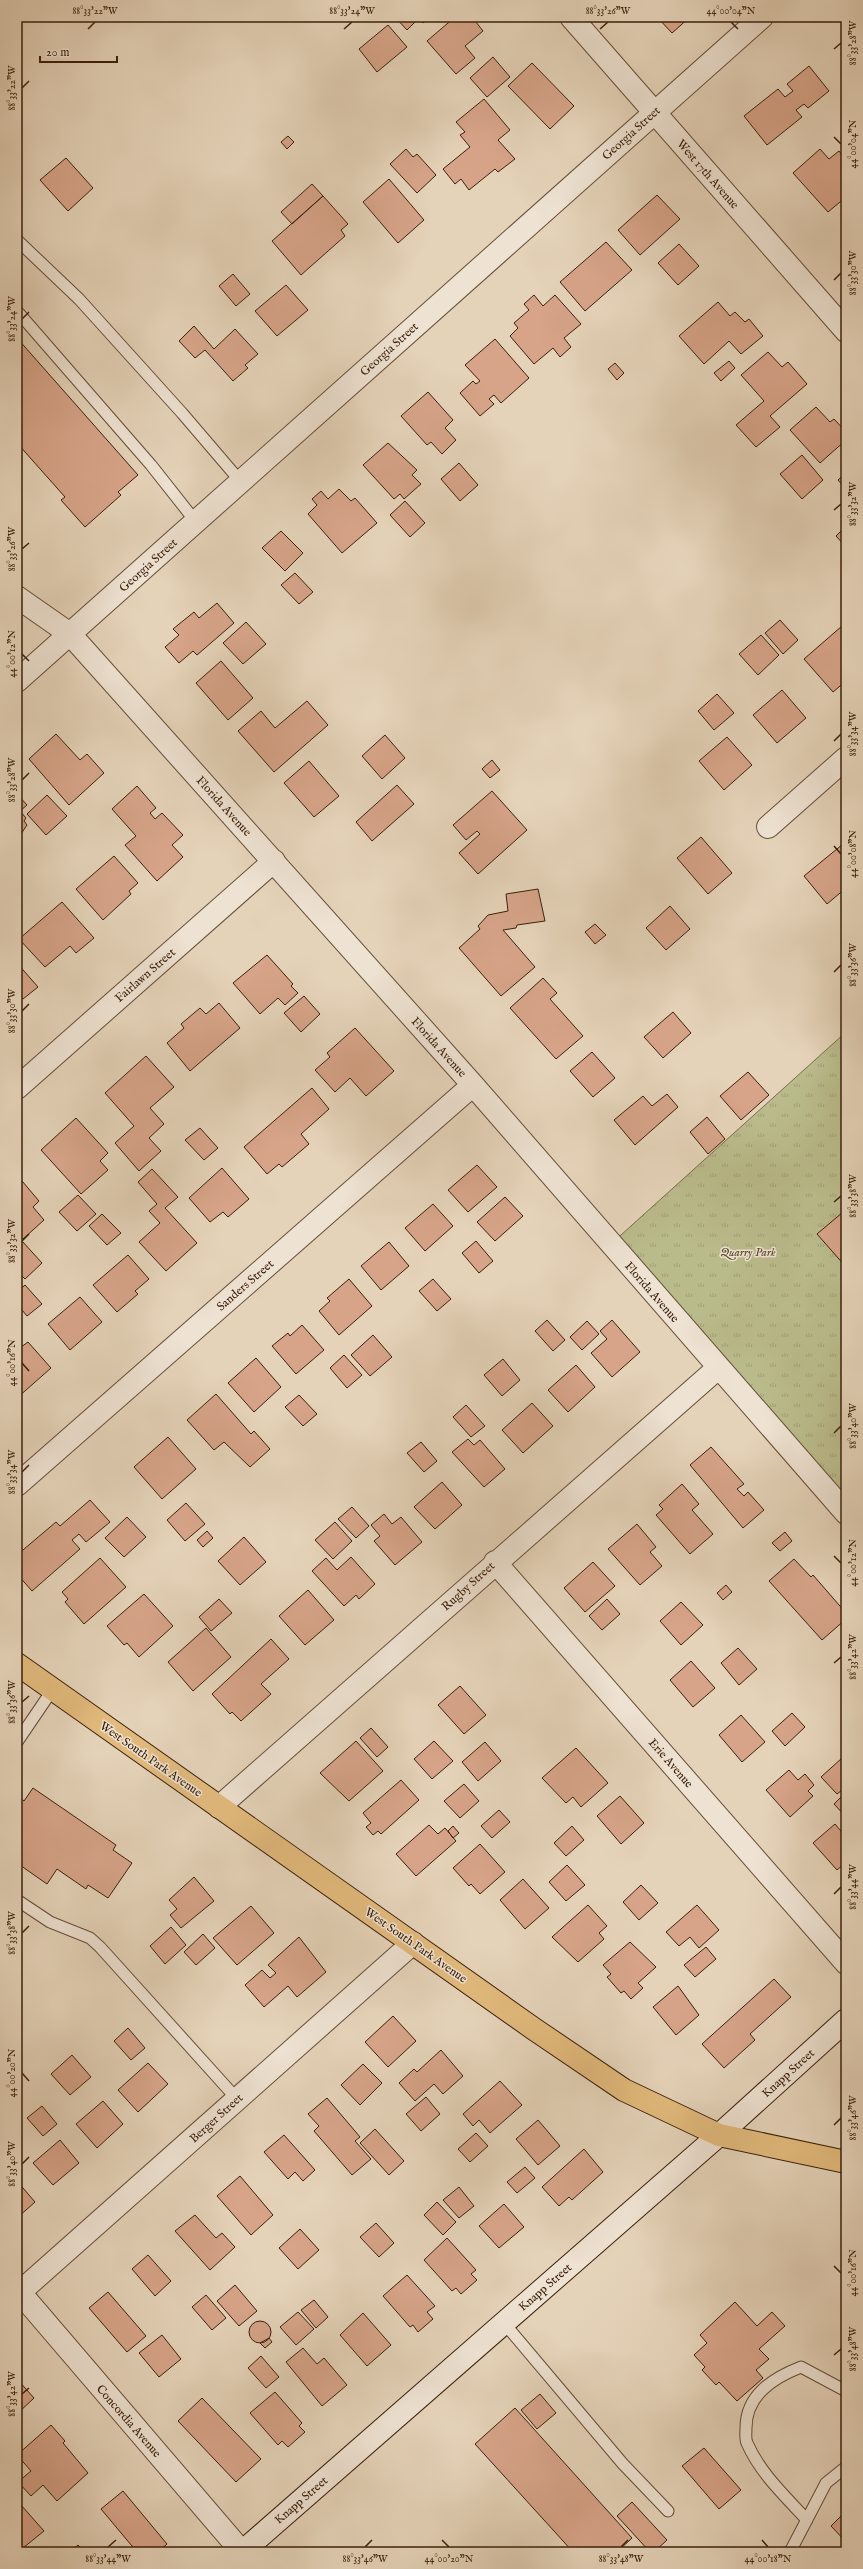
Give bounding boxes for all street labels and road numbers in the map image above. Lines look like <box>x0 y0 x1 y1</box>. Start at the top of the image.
street label: Georgia Street <box>599 103 664 163</box>
street label: West 17th Avenue <box>673 137 742 213</box>
street label: Georgia Street <box>357 319 422 379</box>
street label: Georgia Street <box>116 535 181 595</box>
street label: Florida Avenue <box>193 773 255 840</box>
street label: Fairlawn Street <box>112 945 179 1006</box>
street label: Florida Avenue <box>408 1014 470 1081</box>
street label: Sanders Street <box>214 1257 277 1314</box>
street label: Florida Avenue <box>621 1259 682 1326</box>
street label: Rugby Street <box>439 1559 498 1614</box>
street label: West South Park Avenue <box>97 1718 205 1801</box>
street label: Erie Avenue <box>645 1736 697 1792</box>
street label: West South Park Avenue <box>362 1904 470 1987</box>
street label: Knapp Street <box>759 2046 818 2102</box>
street label: Berger Street <box>187 2090 246 2146</box>
street label: Knapp Street <box>516 2260 576 2315</box>
street label: Concordia Avenue <box>93 2382 165 2461</box>
street label: Knapp Street <box>272 2473 332 2528</box>

